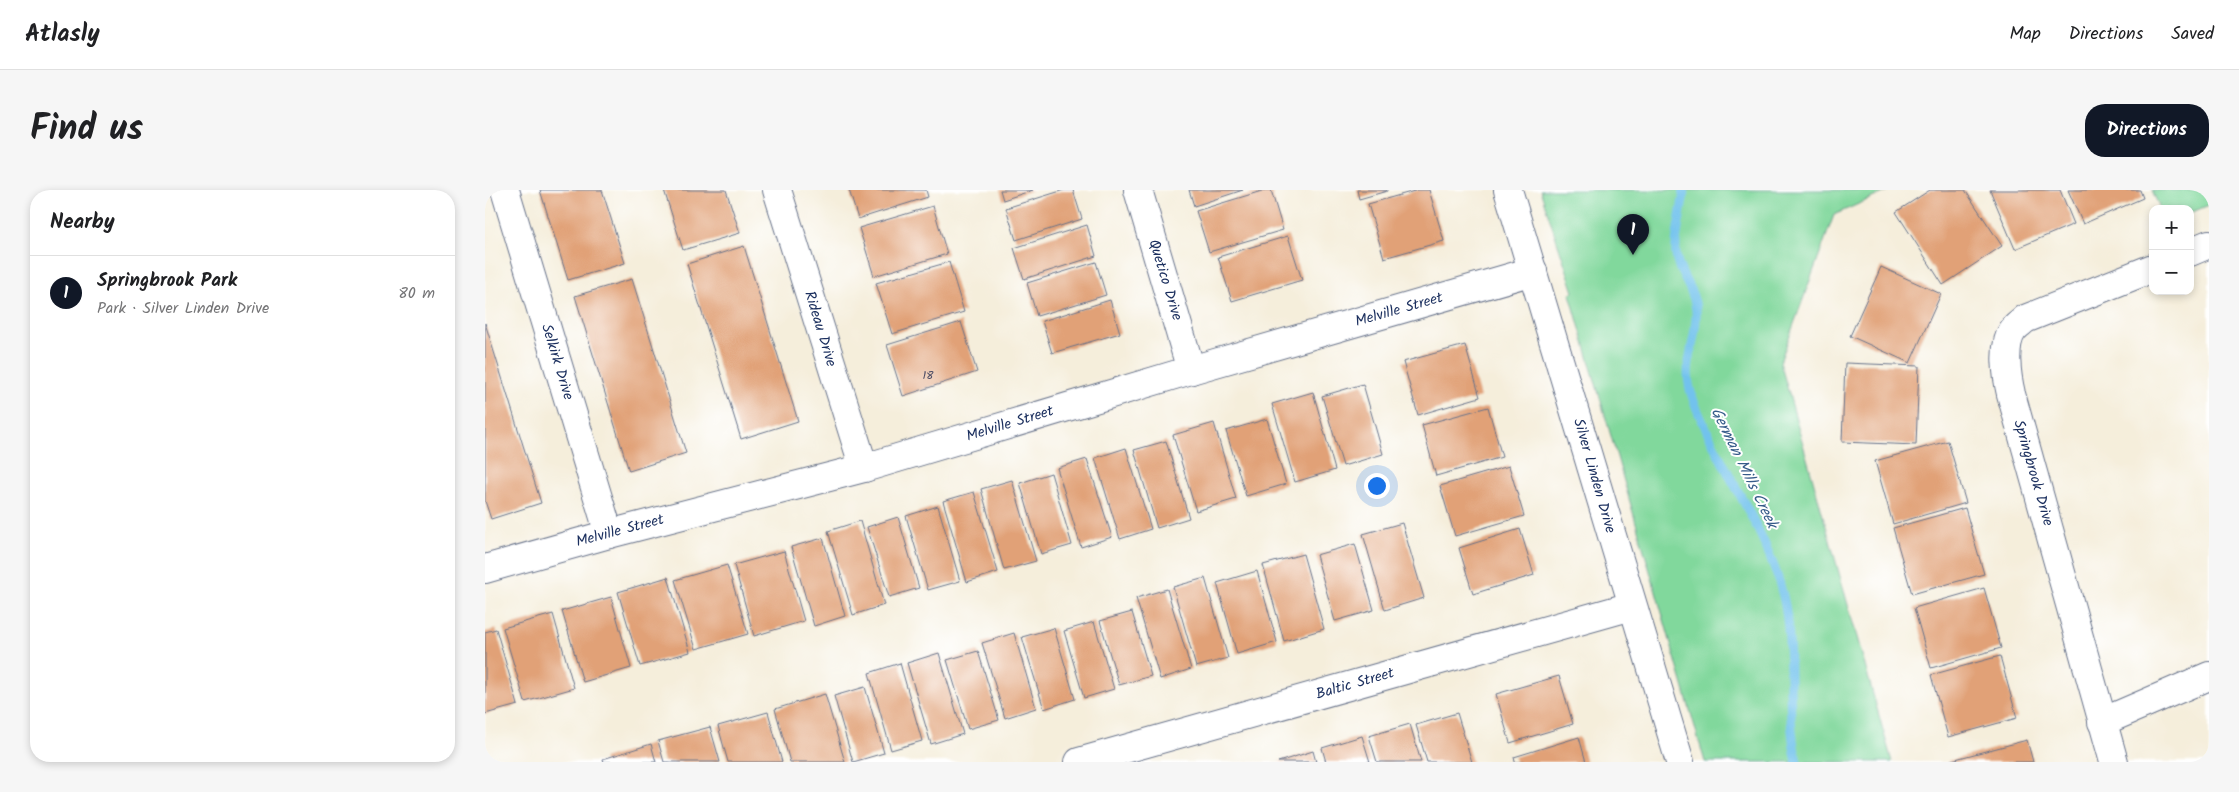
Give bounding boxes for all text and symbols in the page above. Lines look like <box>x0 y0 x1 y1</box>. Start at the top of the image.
text: Atlasly <box>25 15 100 54</box>
text: Map <box>2009 20 2041 49</box>
text: Directions <box>2069 20 2143 49</box>
text: Saved <box>2171 20 2214 49</box>
text: Find us <box>30 102 143 158</box>
button: Directions <box>2085 104 2209 157</box>
map controls <box>2149 205 2194 295</box>
button: + <box>2149 205 2194 250</box>
text: Nearby <box>50 206 115 239</box>
pin: 1 <box>1617 214 1649 255</box>
street label: Quetico Drive <box>1141 236 1189 324</box>
button: − <box>2149 250 2194 295</box>
text: Springbrook Park <box>97 266 237 296</box>
text: 1 <box>64 281 68 306</box>
text: 80 m <box>398 281 435 306</box>
street label: Melville Street <box>1352 286 1446 334</box>
street label: Rideau Drive <box>797 288 843 370</box>
text: Park · Silver Linden Drive <box>97 296 269 321</box>
street label: Selkirk Drive <box>534 321 580 403</box>
house number: 18 <box>923 366 934 385</box>
street label: Melville Street <box>963 399 1057 449</box>
water label: German Mills Creek <box>1704 403 1785 535</box>
street label: Silver Linden Drive <box>1566 416 1622 537</box>
street label: Springbrook Drive <box>2006 417 2060 529</box>
your location <box>1364 473 1390 499</box>
street label: Melville Street <box>573 508 667 554</box>
street label: Baltic Street <box>1313 661 1397 707</box>

